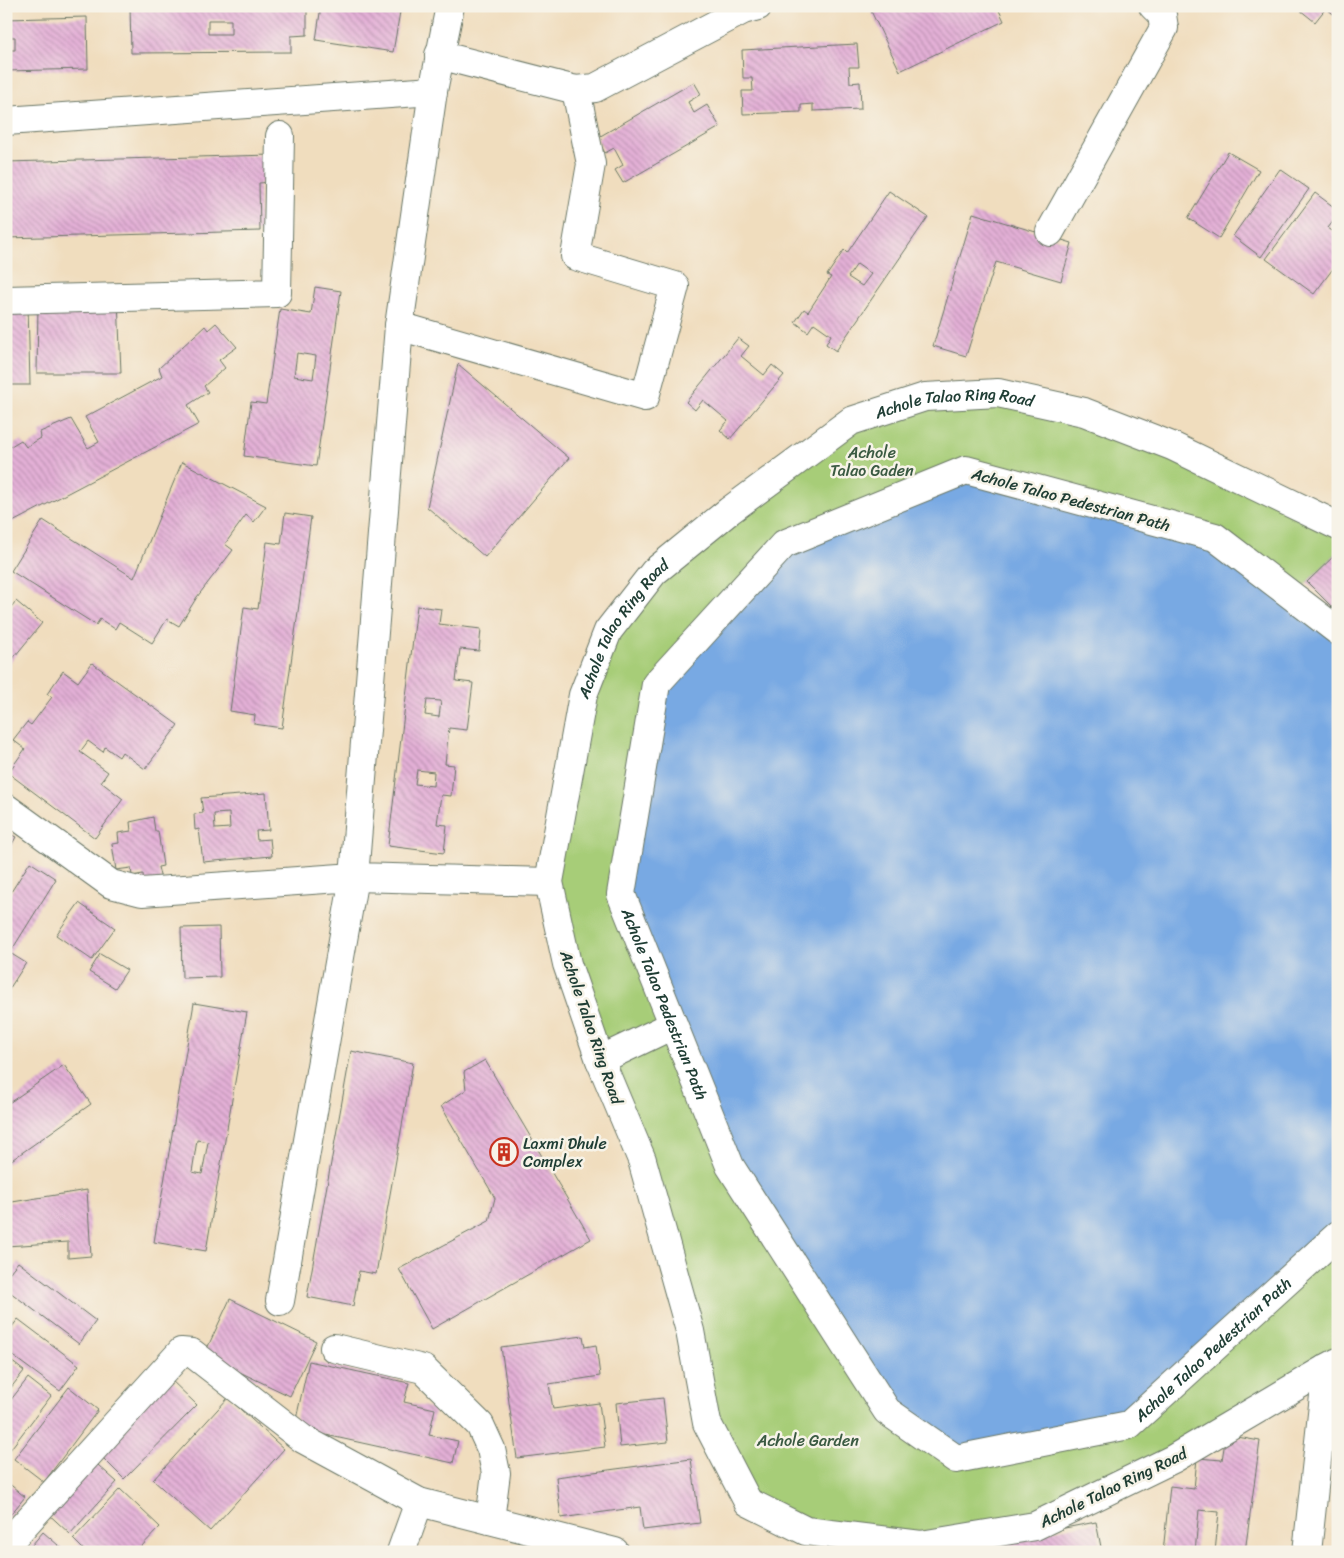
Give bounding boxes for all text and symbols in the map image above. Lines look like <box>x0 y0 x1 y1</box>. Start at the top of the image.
street label: Achole Talao Ring Road <box>870 379 1038 428</box>
park label: Achole Talao Gaden <box>830 438 914 485</box>
street label: Achole Talao Pedestrian Path <box>967 459 1173 540</box>
street label: Achole Talao Ring Road <box>569 550 677 704</box>
street label: Achole Talao Pedestrian Path <box>613 903 716 1104</box>
street label: Achole Talao Ring Road <box>551 945 632 1110</box>
place label: Laxmi Dhule Complex <box>523 1129 607 1176</box>
building icon: Laxmi Dhule Complex <box>489 1137 519 1167</box>
street label: Achole Talao Pedestrian Path <box>1127 1270 1298 1430</box>
park label: Achole Garden <box>756 1426 859 1455</box>
street label: Achole Talao Ring Road <box>1033 1438 1194 1536</box>

